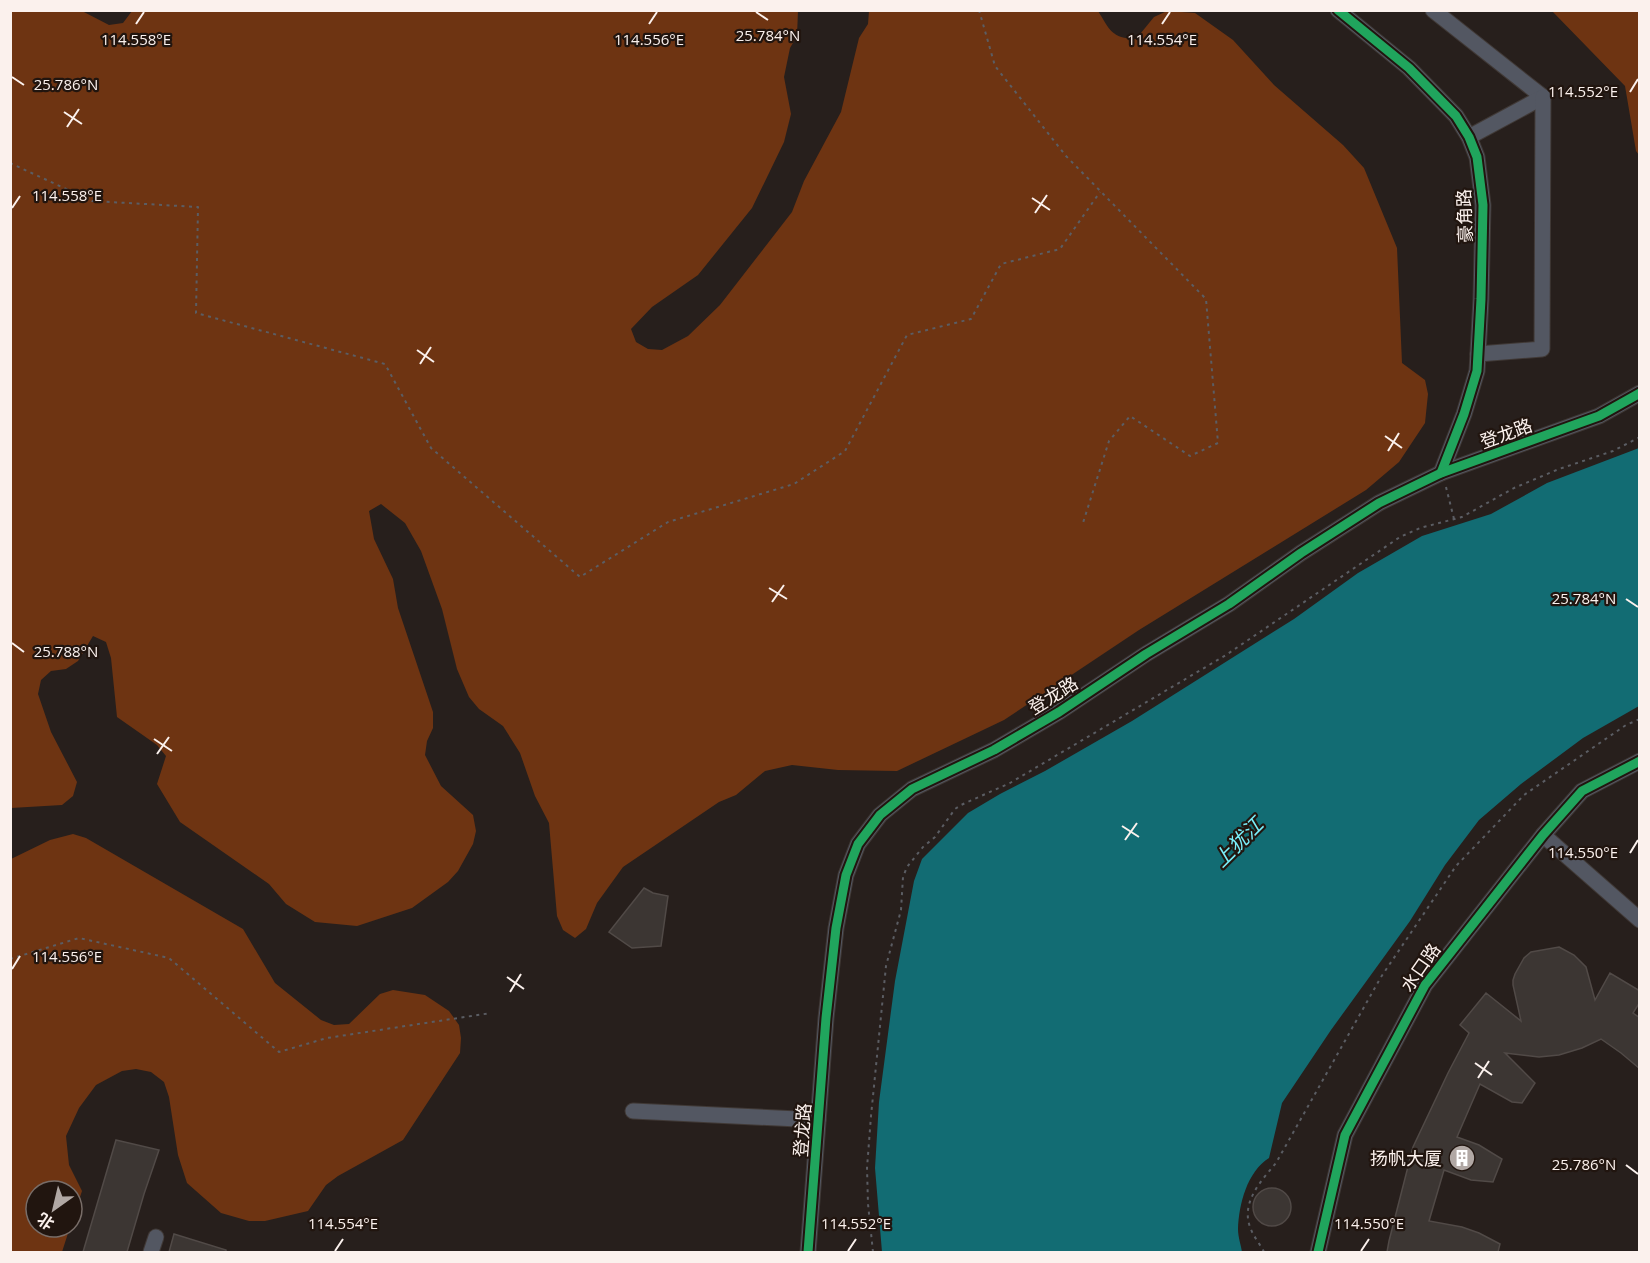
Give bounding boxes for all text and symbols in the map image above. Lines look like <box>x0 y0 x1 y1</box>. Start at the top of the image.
text: 25.784°N <box>736 25 800 45</box>
text: 114.558°E <box>101 29 171 49</box>
text: 114.556°E <box>614 29 684 49</box>
text: 114.554°E <box>1127 29 1197 49</box>
text: 25.786°N <box>34 74 98 94</box>
text: 114.552°E <box>1548 81 1618 101</box>
text: 114.558°E <box>32 185 102 205</box>
street label: 豪角路 <box>1451 189 1477 243</box>
street label: 登龙路 <box>1477 412 1535 454</box>
text: 25.784°N <box>1552 588 1616 608</box>
text: 25.788°N <box>34 641 98 661</box>
street label: 登龙路 <box>1024 671 1082 719</box>
water label: 上犹江 <box>1207 810 1270 873</box>
text: 114.550°E <box>1548 842 1618 862</box>
street label: 水口路 <box>1395 938 1445 996</box>
text: 114.556°E <box>32 946 102 966</box>
street label: 登龙路 <box>788 1102 816 1158</box>
building icon: 扬帆大厦 <box>1447 1143 1477 1173</box>
place label: 扬帆大厦 <box>1370 1146 1442 1170</box>
text: 25.786°N <box>1552 1154 1616 1174</box>
north arrow <box>24 1179 84 1239</box>
text: 北 <box>33 1208 58 1235</box>
text: 114.554°E <box>308 1213 378 1233</box>
text: 114.552°E <box>821 1213 891 1233</box>
text: 114.550°E <box>1334 1213 1404 1233</box>

